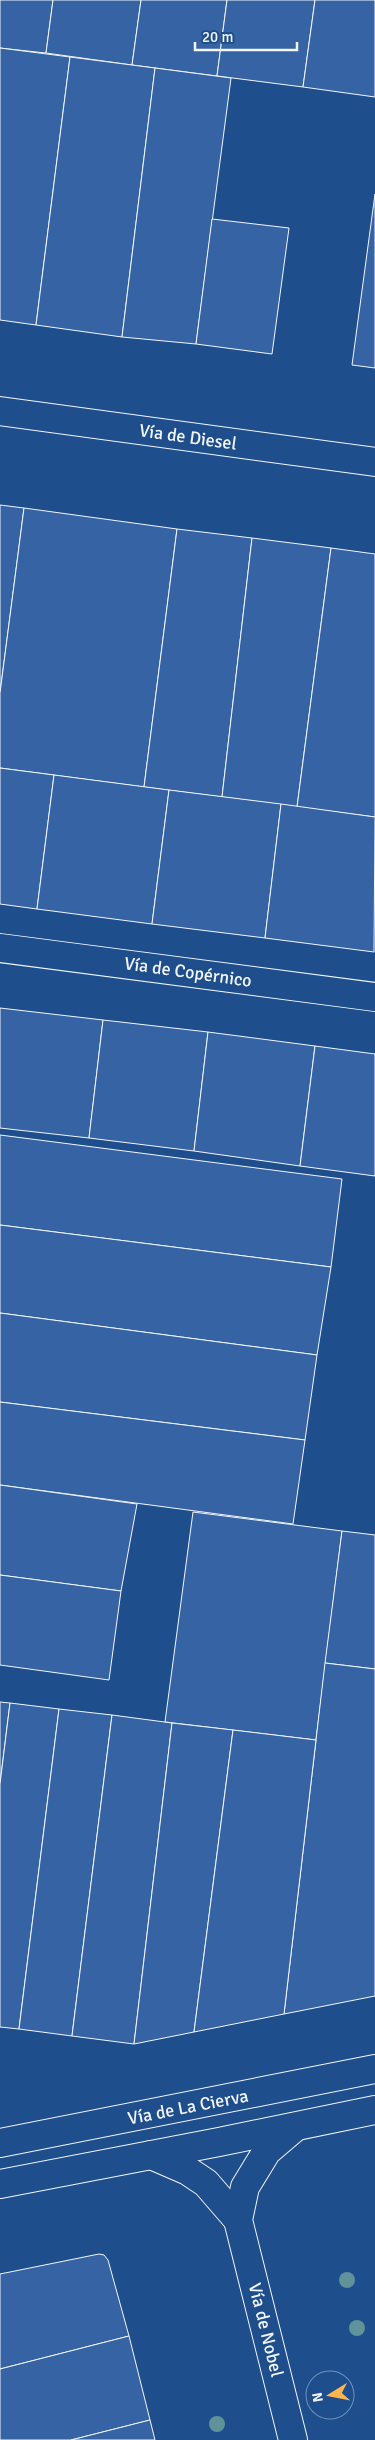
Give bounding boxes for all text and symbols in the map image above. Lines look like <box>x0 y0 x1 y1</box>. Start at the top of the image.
scale bar <box>195 20 298 52</box>
text: 20 m <box>202 28 233 46</box>
street label: Vía de Diesel <box>138 419 238 455</box>
street label: Vía de Copérnico <box>123 952 253 992</box>
street label: Vía de La Cierva <box>126 2085 250 2129</box>
street label: Vía de Nobel <box>244 2281 288 2379</box>
north arrow <box>305 2370 355 2420</box>
text: N <box>308 2391 327 2403</box>

